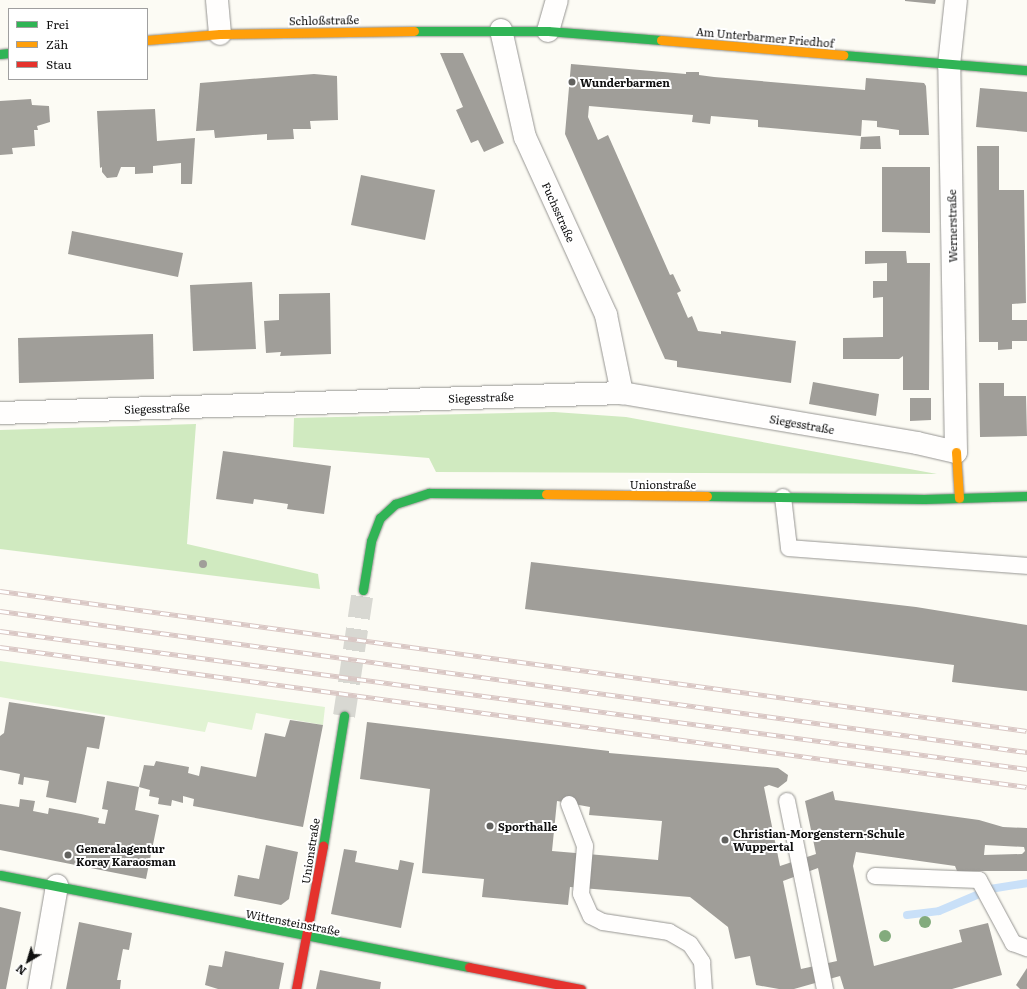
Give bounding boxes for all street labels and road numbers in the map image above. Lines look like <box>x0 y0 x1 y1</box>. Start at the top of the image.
street label: Schloßstraße <box>289 13 359 27</box>
street label: Am Unterbarmer Friedhof <box>695 24 835 50</box>
street label: Fuchsstraße <box>540 180 578 244</box>
street label: Wernerstraße <box>945 189 959 263</box>
street label: Siegesstraße <box>448 389 514 405</box>
street label: Siegesstraße <box>124 400 190 416</box>
street label: Siegesstraße <box>768 412 836 436</box>
street label: Unionstraße <box>630 477 696 491</box>
street label: Unionstraße <box>298 817 322 885</box>
street label: Wittensteinstraße <box>245 906 341 938</box>

